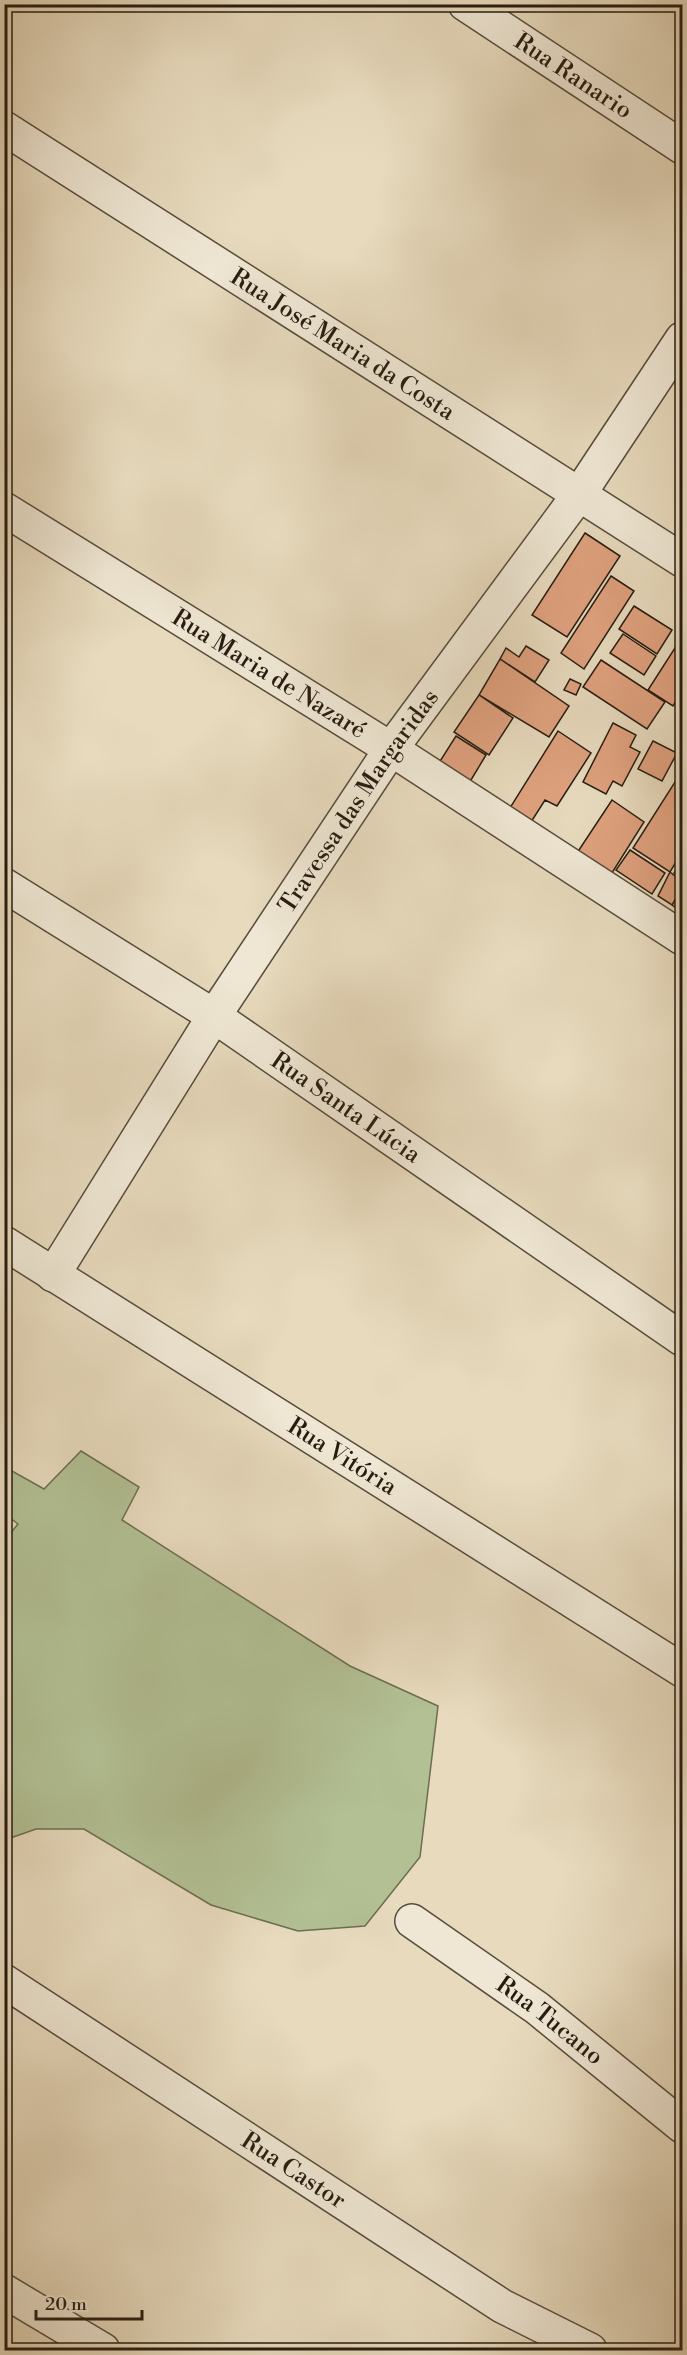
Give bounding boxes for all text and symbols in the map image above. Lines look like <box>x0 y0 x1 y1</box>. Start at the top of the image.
street label: Rua Ranario <box>508 27 638 126</box>
street label: Rua José Maria da Costa <box>225 262 461 428</box>
street label: Rua Maria de Nazaré <box>166 603 371 746</box>
street label: Travessa das Margaridas <box>272 684 446 919</box>
street label: Rua Santa Lúcia <box>265 1046 427 1171</box>
street label: Rua Vitória <box>282 1411 403 1503</box>
street label: Rua Tucano <box>490 1970 609 2072</box>
street label: Rua Castor <box>235 2126 351 2216</box>
scale bar <box>36 2283 142 2321</box>
text: 20 m <box>45 2293 87 2316</box>

